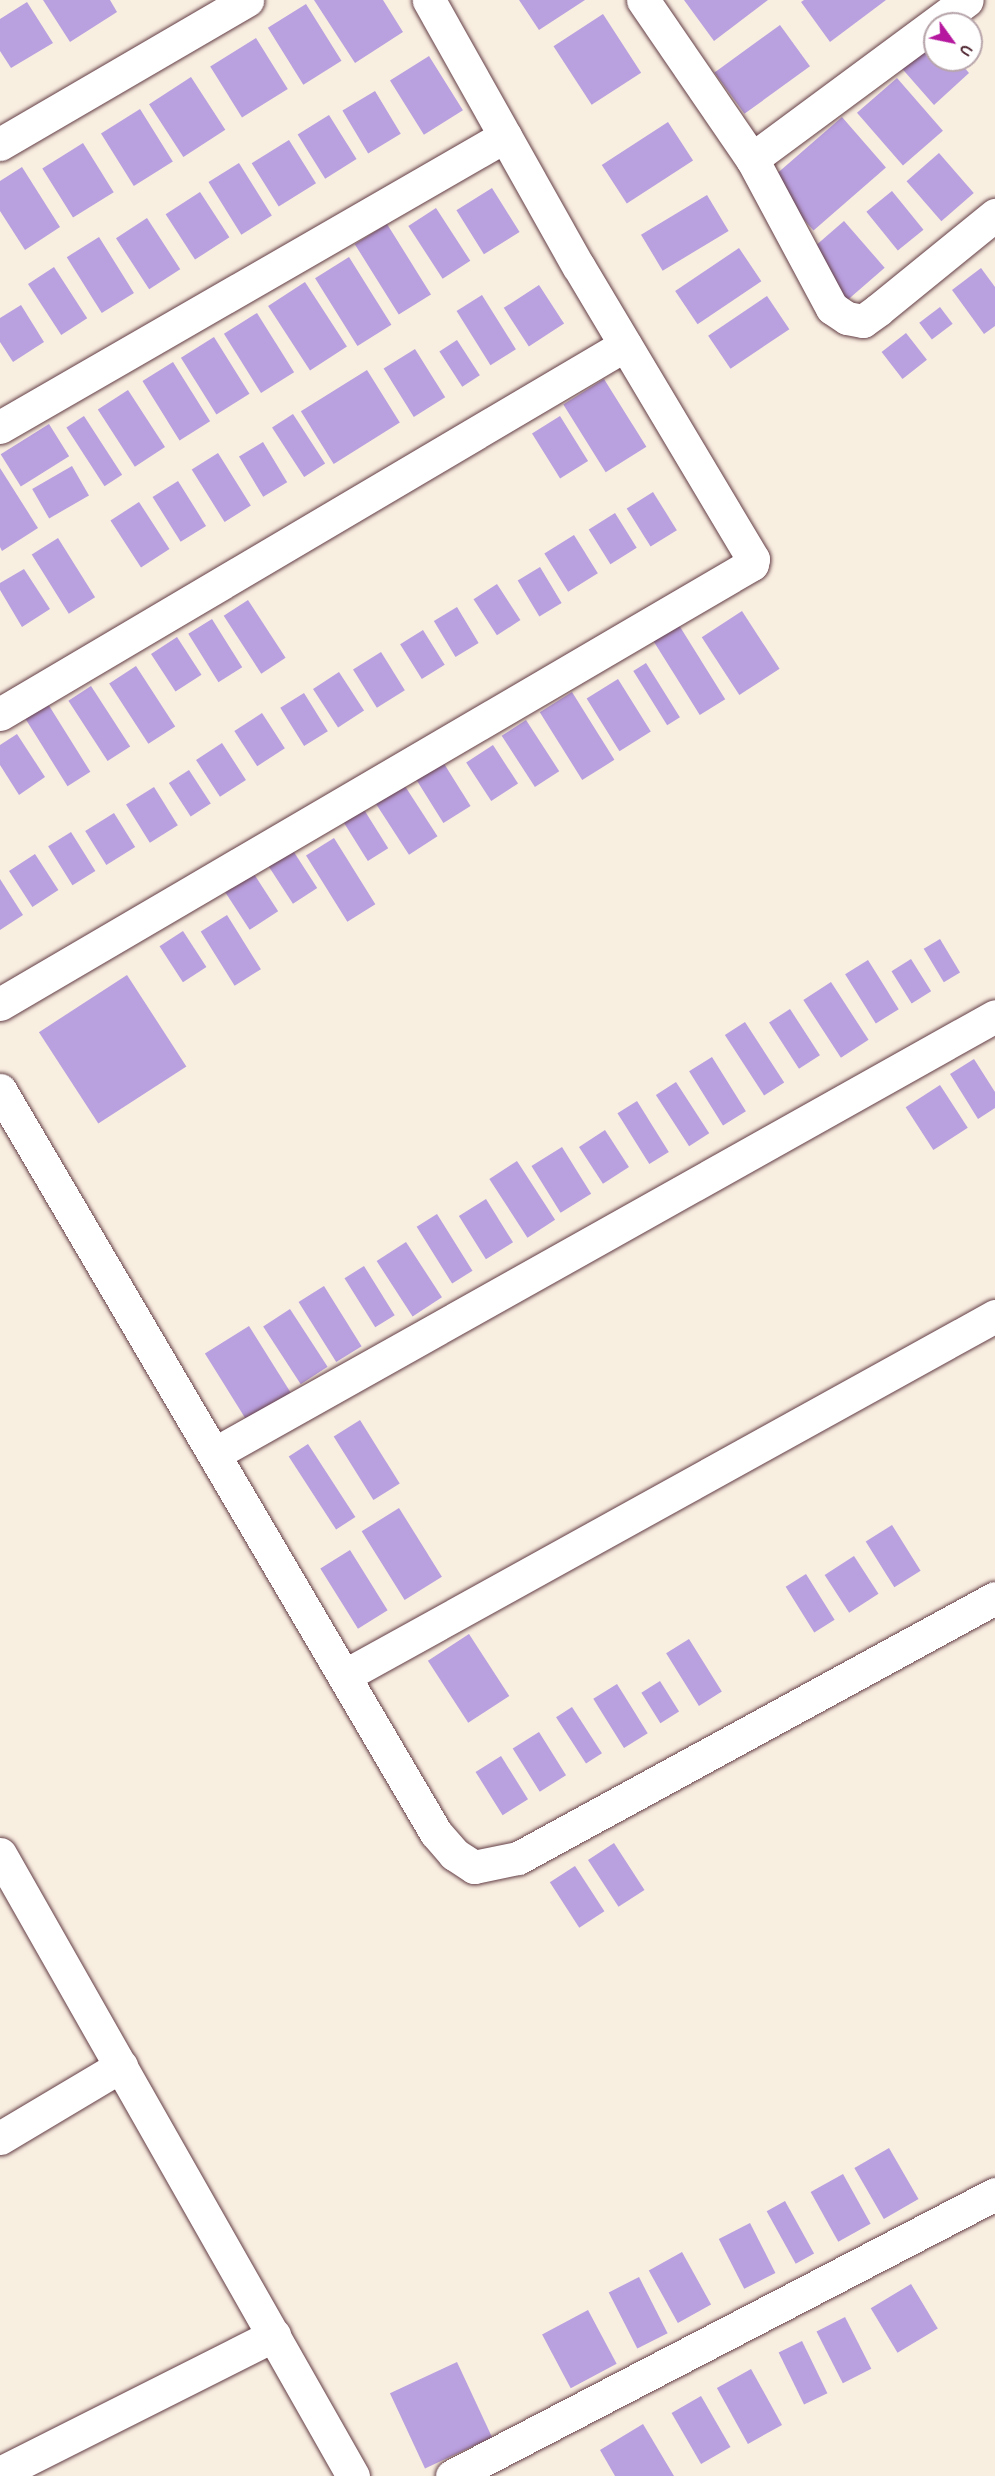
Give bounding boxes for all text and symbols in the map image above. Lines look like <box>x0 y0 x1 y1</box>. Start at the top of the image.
north arrow <box>923 12 983 72</box>
text: U <box>955 41 978 60</box>

